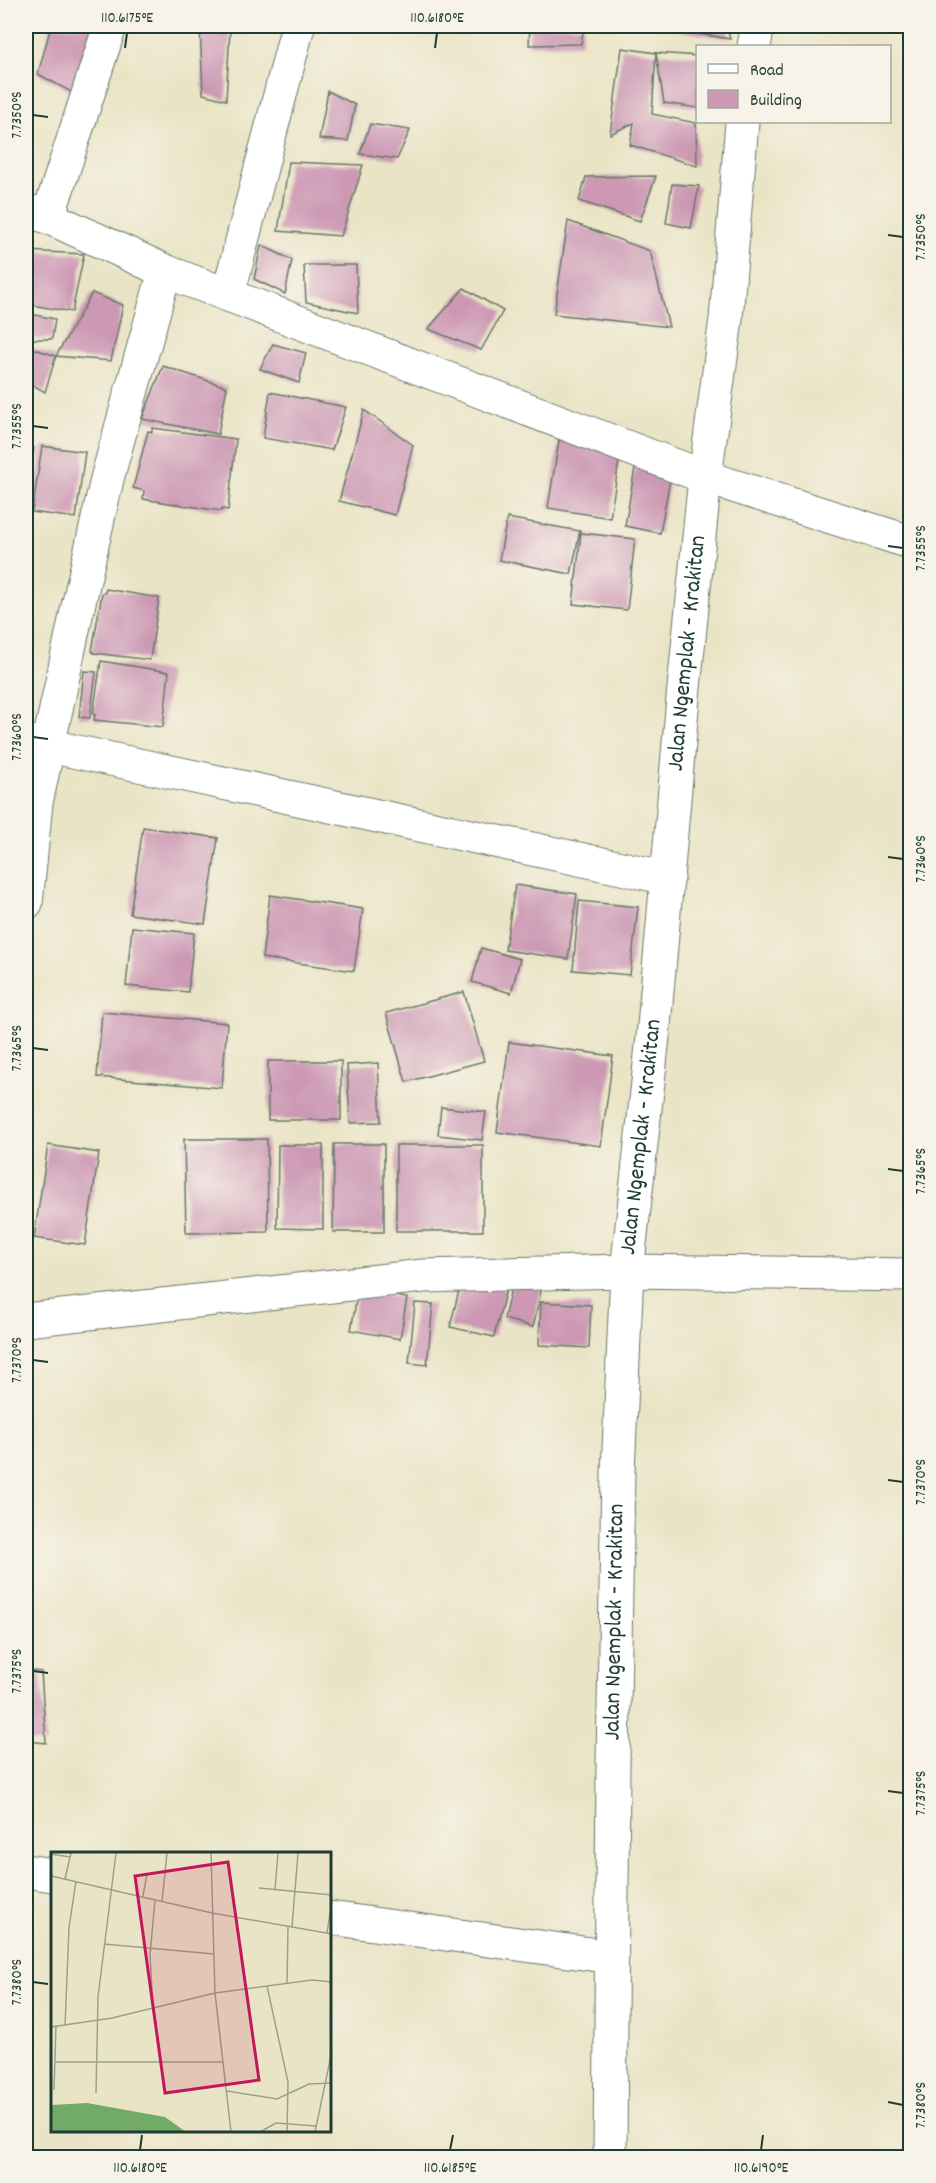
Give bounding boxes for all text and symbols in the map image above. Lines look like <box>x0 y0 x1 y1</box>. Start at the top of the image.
text: 110.6175°E <box>101 8 153 30</box>
text: 110.6180°E <box>410 8 464 30</box>
legend <box>696 45 891 123</box>
text: Road <box>750 59 784 84</box>
text: Building <box>750 89 802 114</box>
text: 7.7350°S <box>7 91 29 139</box>
text: 7.7350°S <box>911 213 933 261</box>
text: 7.7355°S <box>7 403 29 449</box>
text: 7.7355°S <box>911 525 933 571</box>
street label: Jalan Ngemplak - Krakitan <box>660 534 716 773</box>
text: 7.7360°S <box>7 713 29 761</box>
text: 7.7360°S <box>911 835 933 883</box>
street label: Jalan Ngemplak - Krakitan <box>612 1018 671 1257</box>
text: 7.7365°S <box>7 1025 29 1071</box>
text: 7.7365°S <box>911 1148 933 1194</box>
text: 7.7370°S <box>7 1337 29 1383</box>
text: 7.7370°S <box>911 1459 933 1505</box>
street label: Jalan Ngemplak - Krakitan <box>596 1503 634 1741</box>
text: 7.7375°S <box>7 1649 29 1693</box>
text: 7.7375°S <box>911 1771 933 1815</box>
inset map <box>51 1852 332 2132</box>
text: 7.7380°S <box>7 1959 29 2005</box>
text: 7.7380°S <box>911 2082 933 2128</box>
text: 110.6180°E <box>113 2158 167 2180</box>
text: 110.6185°E <box>424 2158 476 2180</box>
text: 110.6190°E <box>734 2158 788 2180</box>

